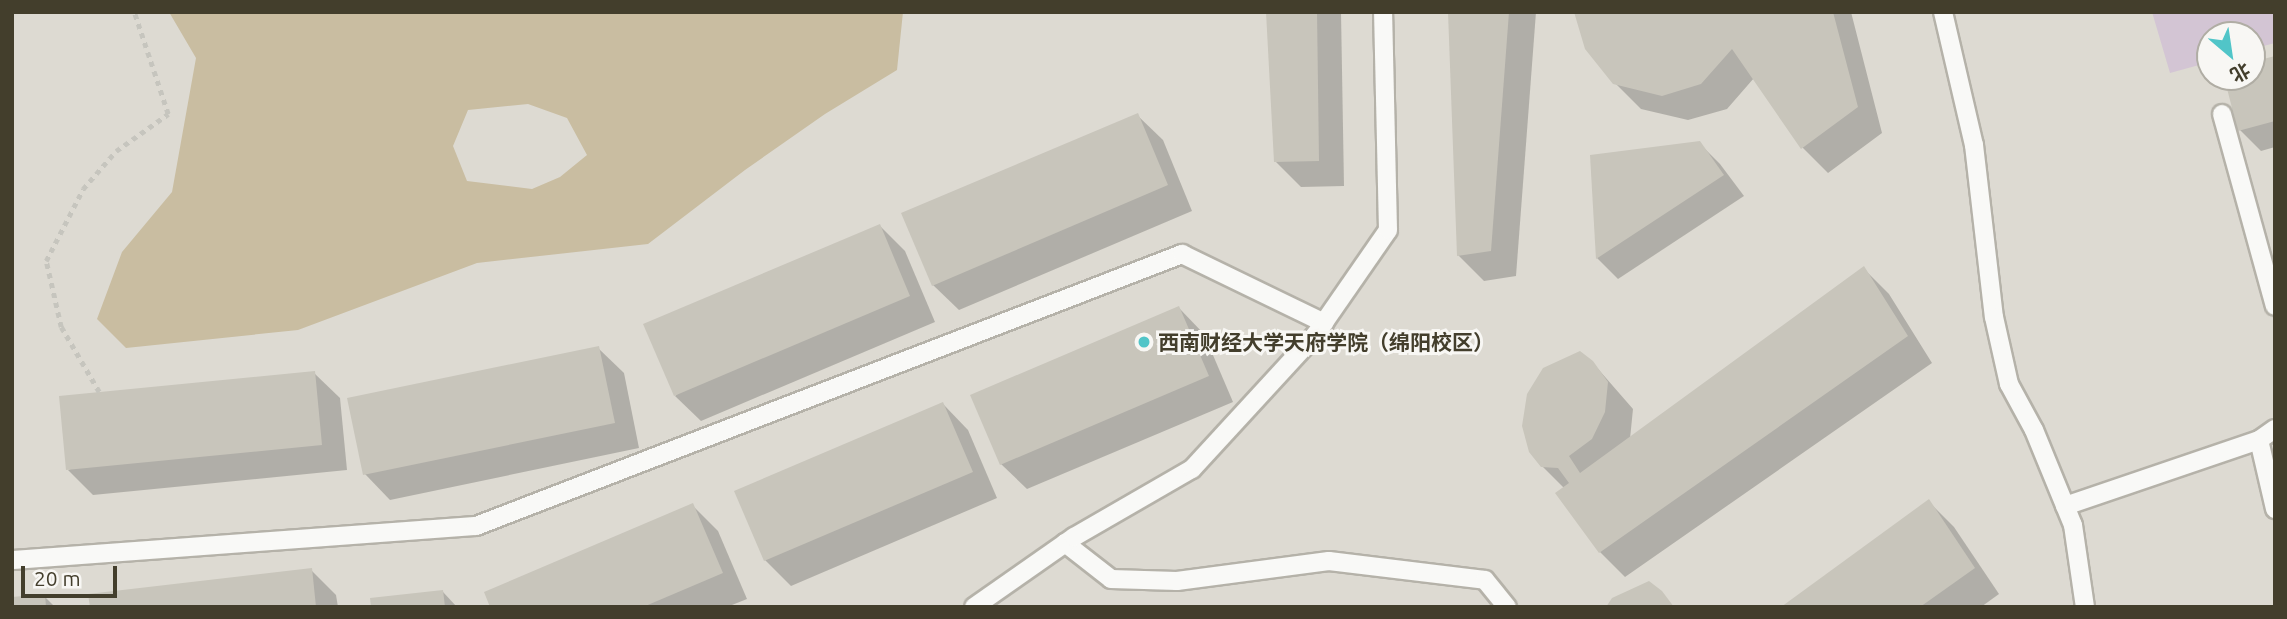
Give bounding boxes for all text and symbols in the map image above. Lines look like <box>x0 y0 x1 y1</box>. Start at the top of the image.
north arrow <box>2196 21 2266 91</box>
text: 北 <box>2227 58 2254 87</box>
place label: 西南财经大学天府学院（绵阳校区） <box>1158 329 1494 355</box>
marker: 西南财经大学天府学院（绵阳校区） <box>1136 334 1152 350</box>
scale bar <box>24 552 121 596</box>
text: 20 m <box>34 566 81 590</box>

